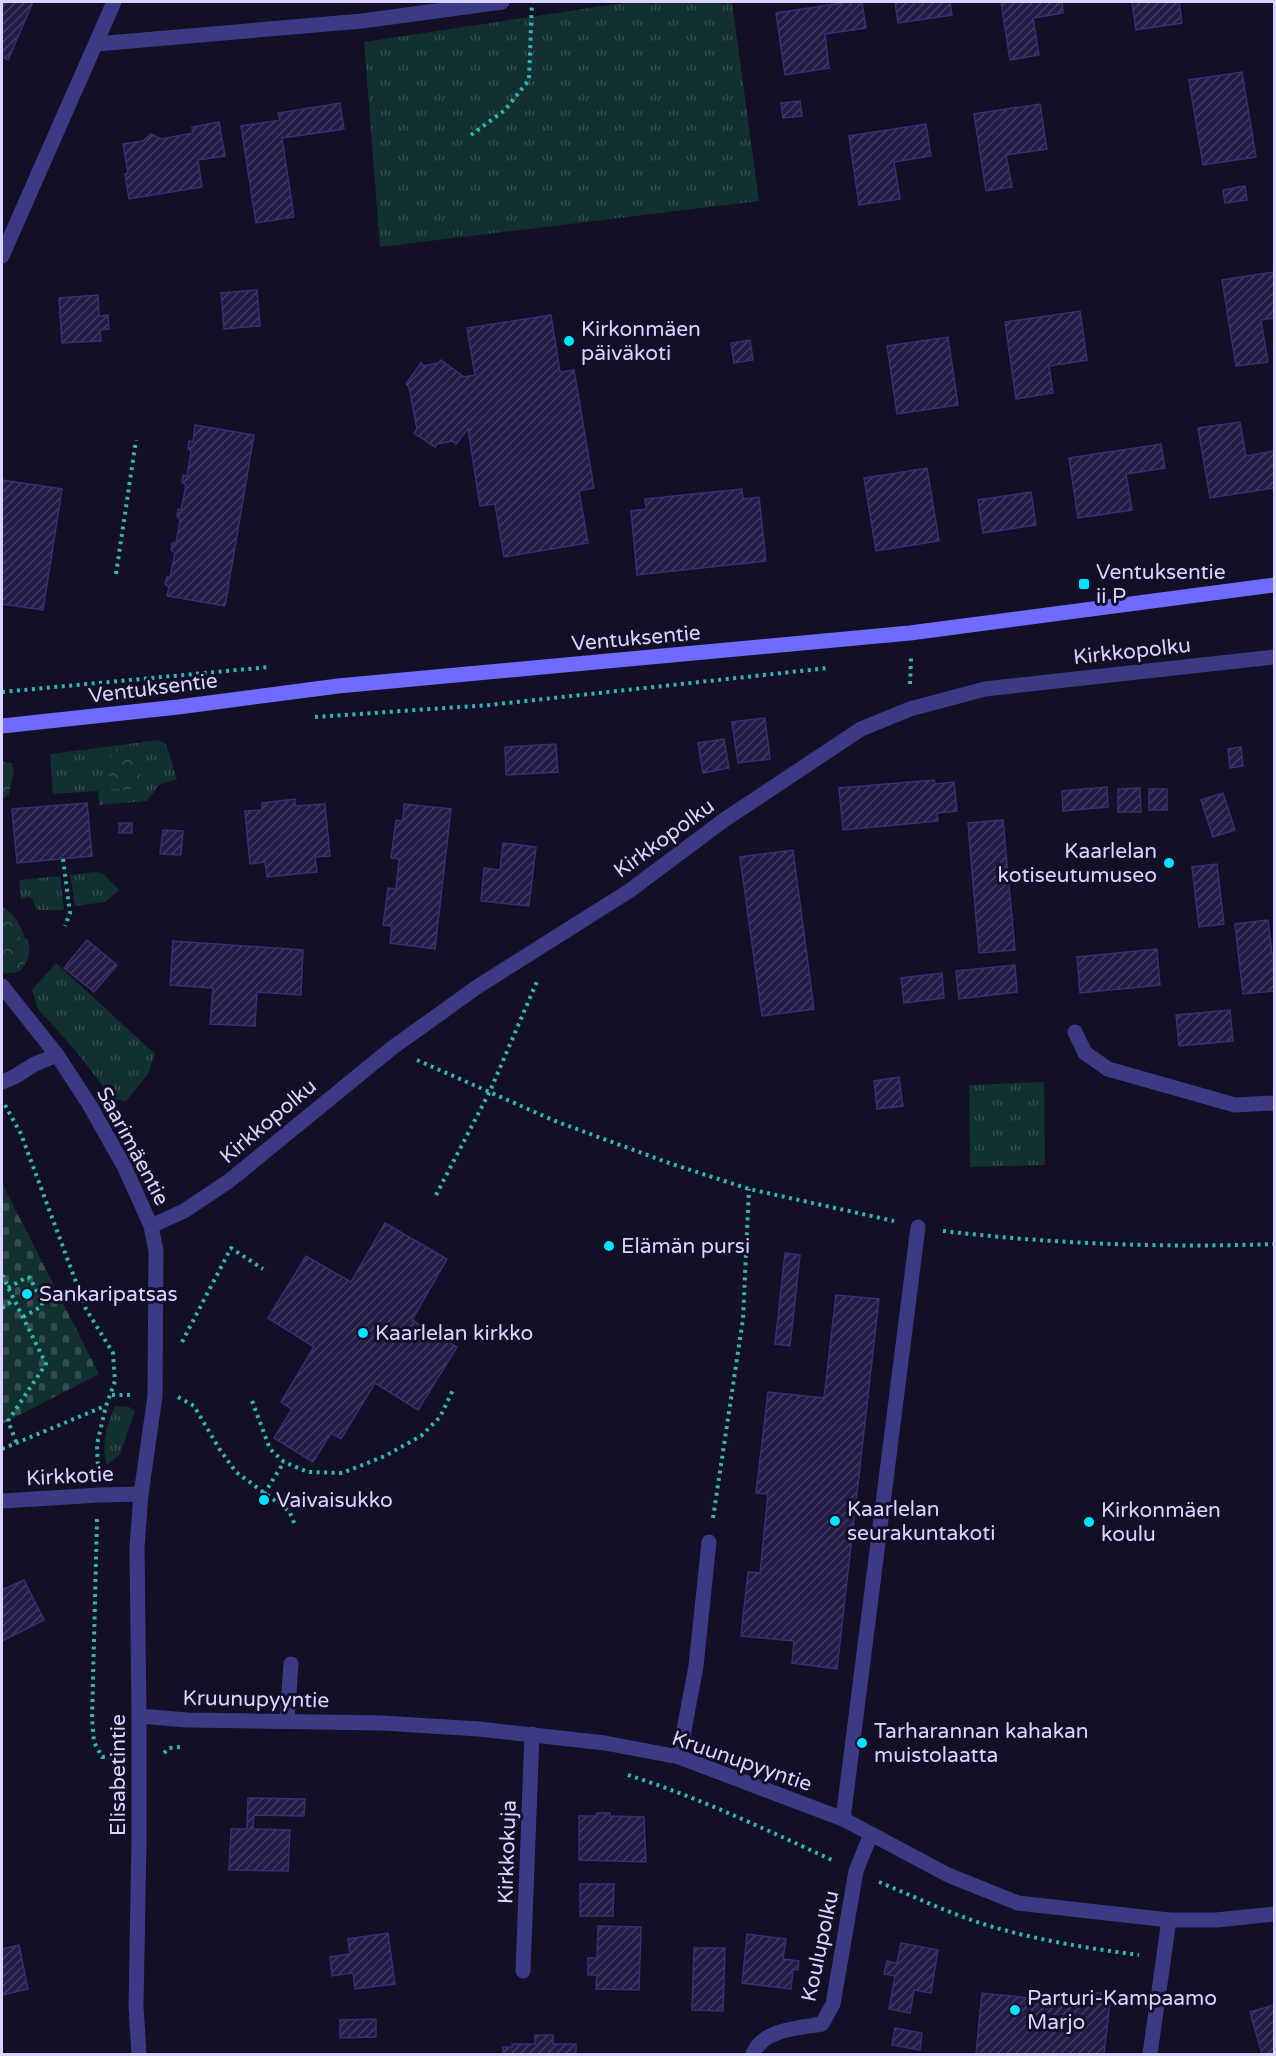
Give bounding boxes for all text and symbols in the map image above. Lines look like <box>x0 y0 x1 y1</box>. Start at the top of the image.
place label: Kirkonmäen päiväkoti <box>581 317 701 366</box>
marker: Kirkonmäen päiväkoti <box>562 334 576 348</box>
place label: Ventuksentie ii P <box>1096 560 1226 609</box>
marker: Ventuksentie ii P <box>1077 577 1091 591</box>
street label: Ventuksentie <box>570 620 702 657</box>
street label: Kirkkopolku <box>1072 633 1192 670</box>
street label: Ventuksentie <box>87 668 219 709</box>
street label: Kirkkopolku <box>609 794 719 883</box>
place label: Kaarlelan kotiseutumuseo <box>998 839 1157 888</box>
marker: Kaarlelan kotiseutumuseo <box>1162 856 1176 870</box>
street label: Kirkkopolku <box>215 1074 322 1169</box>
street label: Saarimäentie <box>91 1083 174 1210</box>
place label: Elämän pursi <box>621 1234 750 1259</box>
marker: Elämän pursi <box>602 1239 616 1253</box>
place label: Sankaripatsas <box>39 1282 178 1307</box>
marker: Sankaripatsas <box>20 1287 34 1301</box>
place label: Kaarlelan kirkko <box>375 1321 533 1346</box>
marker: Kaarlelan kirkko <box>356 1326 370 1340</box>
street label: Kirkkotie <box>25 1462 115 1491</box>
place label: Vaivaisukko <box>276 1488 393 1513</box>
marker: Vaivaisukko <box>257 1493 271 1507</box>
place label: Kaarlelan seurakuntakoti <box>847 1497 995 1546</box>
place label: Kirkonmäen koulu <box>1101 1498 1221 1547</box>
marker: Kaarlelan seurakuntakoti <box>828 1514 842 1528</box>
marker: Kirkonmäen koulu <box>1082 1515 1096 1529</box>
street label: Kruunupyyntie <box>183 1686 330 1713</box>
street label: Elisabetintie <box>106 1714 131 1836</box>
place label: Tarharannan kahakan muistolaatta <box>874 1719 1088 1768</box>
street label: Kruunupyyntie <box>668 1726 815 1797</box>
marker: Tarharannan kahakan muistolaatta <box>855 1736 869 1750</box>
street label: Kirkkokuja <box>493 1800 522 1905</box>
street label: Koulupolku <box>797 1888 844 2004</box>
place label: Parturi-Kampaamo Marjo <box>1027 1986 1217 2035</box>
marker: Parturi-Kampaamo Marjo <box>1008 2003 1022 2017</box>

